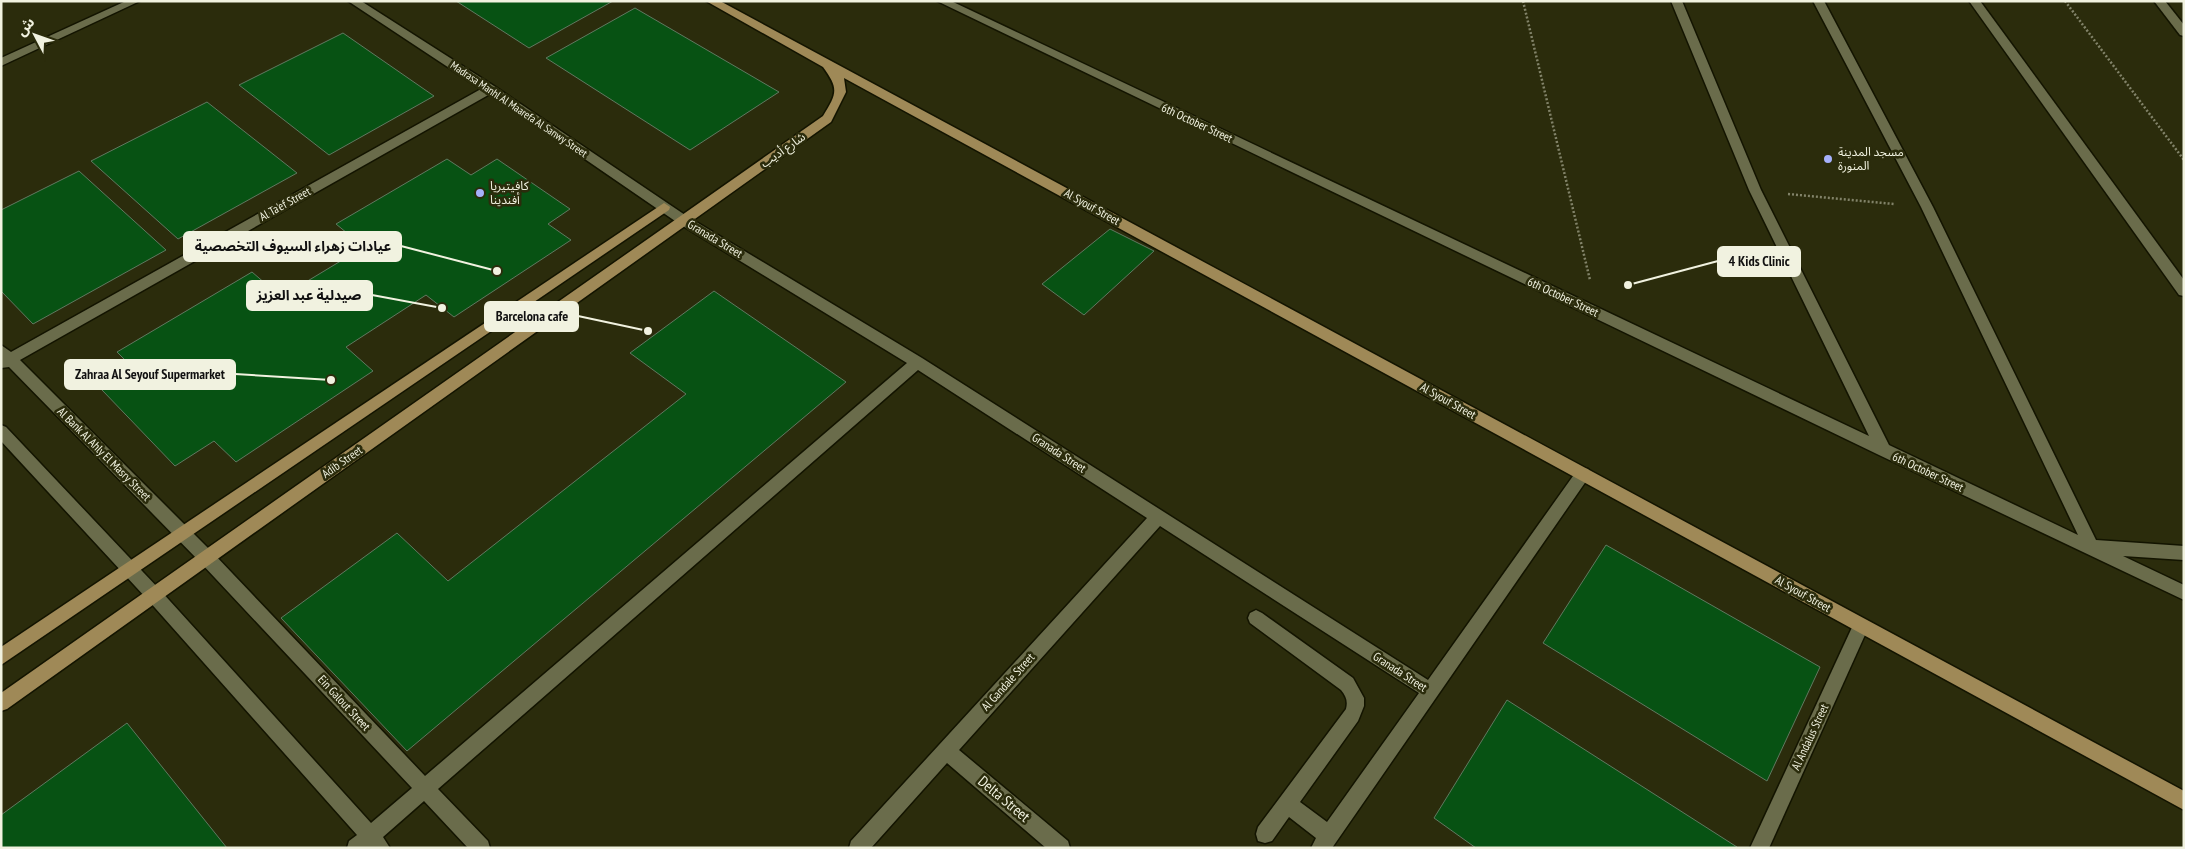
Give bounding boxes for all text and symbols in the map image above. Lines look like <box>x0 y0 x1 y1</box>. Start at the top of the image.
north arrow <box>10 10 60 60</box>
text: ش <box>12 13 38 40</box>
street label: Madrasa Manhl Al Maarefa Al Sanwy Street <box>448 58 590 160</box>
street label: 6th October Street <box>1159 100 1236 146</box>
street label: شارع أديب <box>757 129 809 172</box>
place label: مسجد المدينة المنورة <box>1838 144 1904 173</box>
marker: مسجد المدينة المنورة <box>1822 153 1834 165</box>
place label: كافيتيريا أفندينا <box>490 178 530 207</box>
street label: Al Ta'ef Street <box>256 183 314 224</box>
street label: Al Syouf Street <box>1062 185 1123 228</box>
marker: كافيتيريا أفندينا <box>474 187 486 199</box>
street label: Granada Street <box>685 216 746 261</box>
callout: عيادات زهراء السيوف التخصصية <box>184 232 401 261</box>
text: عيادات زهراء السيوف التخصصية <box>195 237 391 255</box>
callout: 4 Kids Clinic <box>1718 247 1800 276</box>
text: 4 Kids Clinic <box>1728 252 1790 270</box>
street label: 6th October Street <box>1525 274 1602 320</box>
callout: صيدلية عبد العزيز <box>247 281 372 310</box>
text: صيدلية عبد العزيز <box>256 286 362 304</box>
callout: Barcelona cafe <box>485 302 578 331</box>
text: Barcelona cafe <box>496 307 568 325</box>
callout: Zahraa Al Seyouf Supermarket <box>65 360 235 389</box>
text: Zahraa Al Seyouf Supermarket <box>75 365 225 383</box>
street label: Al Syouf Street <box>1418 379 1479 422</box>
street label: Al Bank Al Ahly El Masry Street <box>54 404 155 504</box>
street label: Granada Street <box>1029 430 1090 476</box>
street label: Adib Street <box>319 442 365 481</box>
street label: 6th October Street <box>1890 449 1967 495</box>
street label: Al Syouf Street <box>1773 572 1834 615</box>
street label: Al Gandale Street <box>978 649 1038 713</box>
street label: Granada Street <box>1370 649 1431 695</box>
street label: Ein Galout Street <box>315 672 374 734</box>
street label: Al Andalus Street <box>1788 701 1832 772</box>
street label: Delta Street <box>974 771 1034 826</box>

